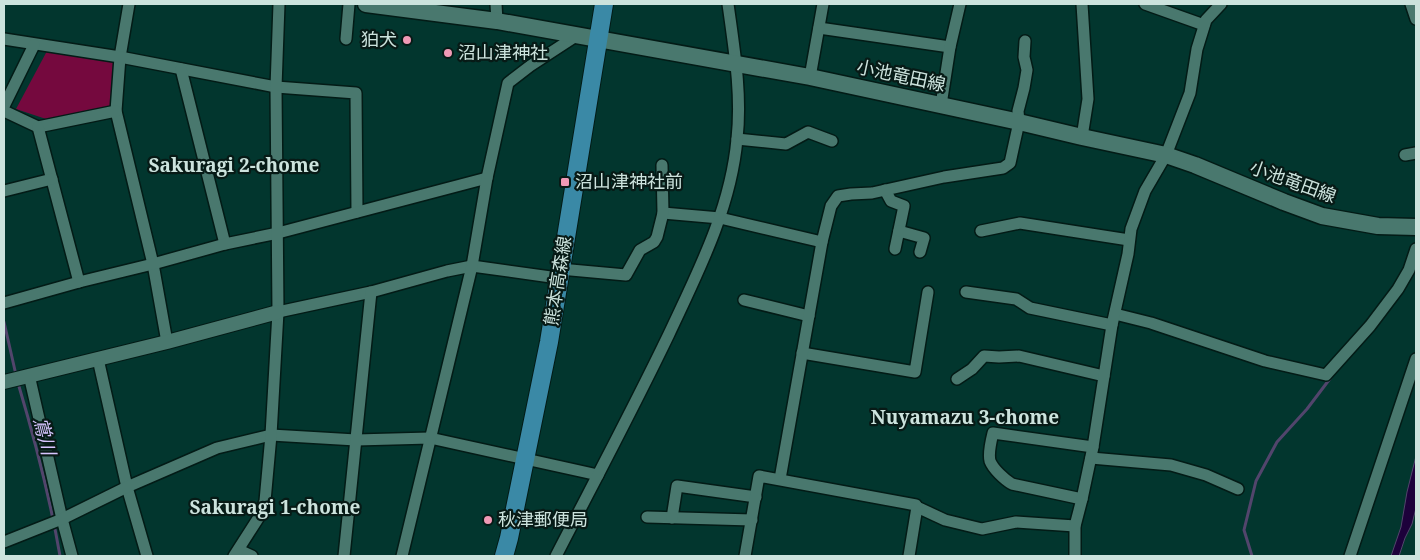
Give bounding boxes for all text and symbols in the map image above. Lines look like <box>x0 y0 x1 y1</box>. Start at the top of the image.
place label: 狛犬 <box>361 27 397 51</box>
marker: 狛犬 <box>401 34 413 46</box>
place label: 沼山津神社 <box>458 40 548 64</box>
marker: 沼山津神社 <box>442 47 454 59</box>
street label: 小池竜田線 <box>855 54 948 96</box>
district label: Sakuragi 2-chome <box>149 152 320 178</box>
street label: 小池竜田線 <box>1247 154 1340 208</box>
place label: 沼山津神社前 <box>575 169 683 193</box>
marker: 沼山津神社前 <box>559 176 571 188</box>
street label: 熊本高森線 <box>538 235 576 327</box>
district label: Nuyamazu 3-chome <box>871 404 1059 430</box>
water label: 鴬川 <box>28 414 63 460</box>
district label: Sakuragi 1-chome <box>190 494 361 520</box>
place label: 秋津郵便局 <box>498 507 588 531</box>
marker: 秋津郵便局 <box>482 514 494 526</box>

